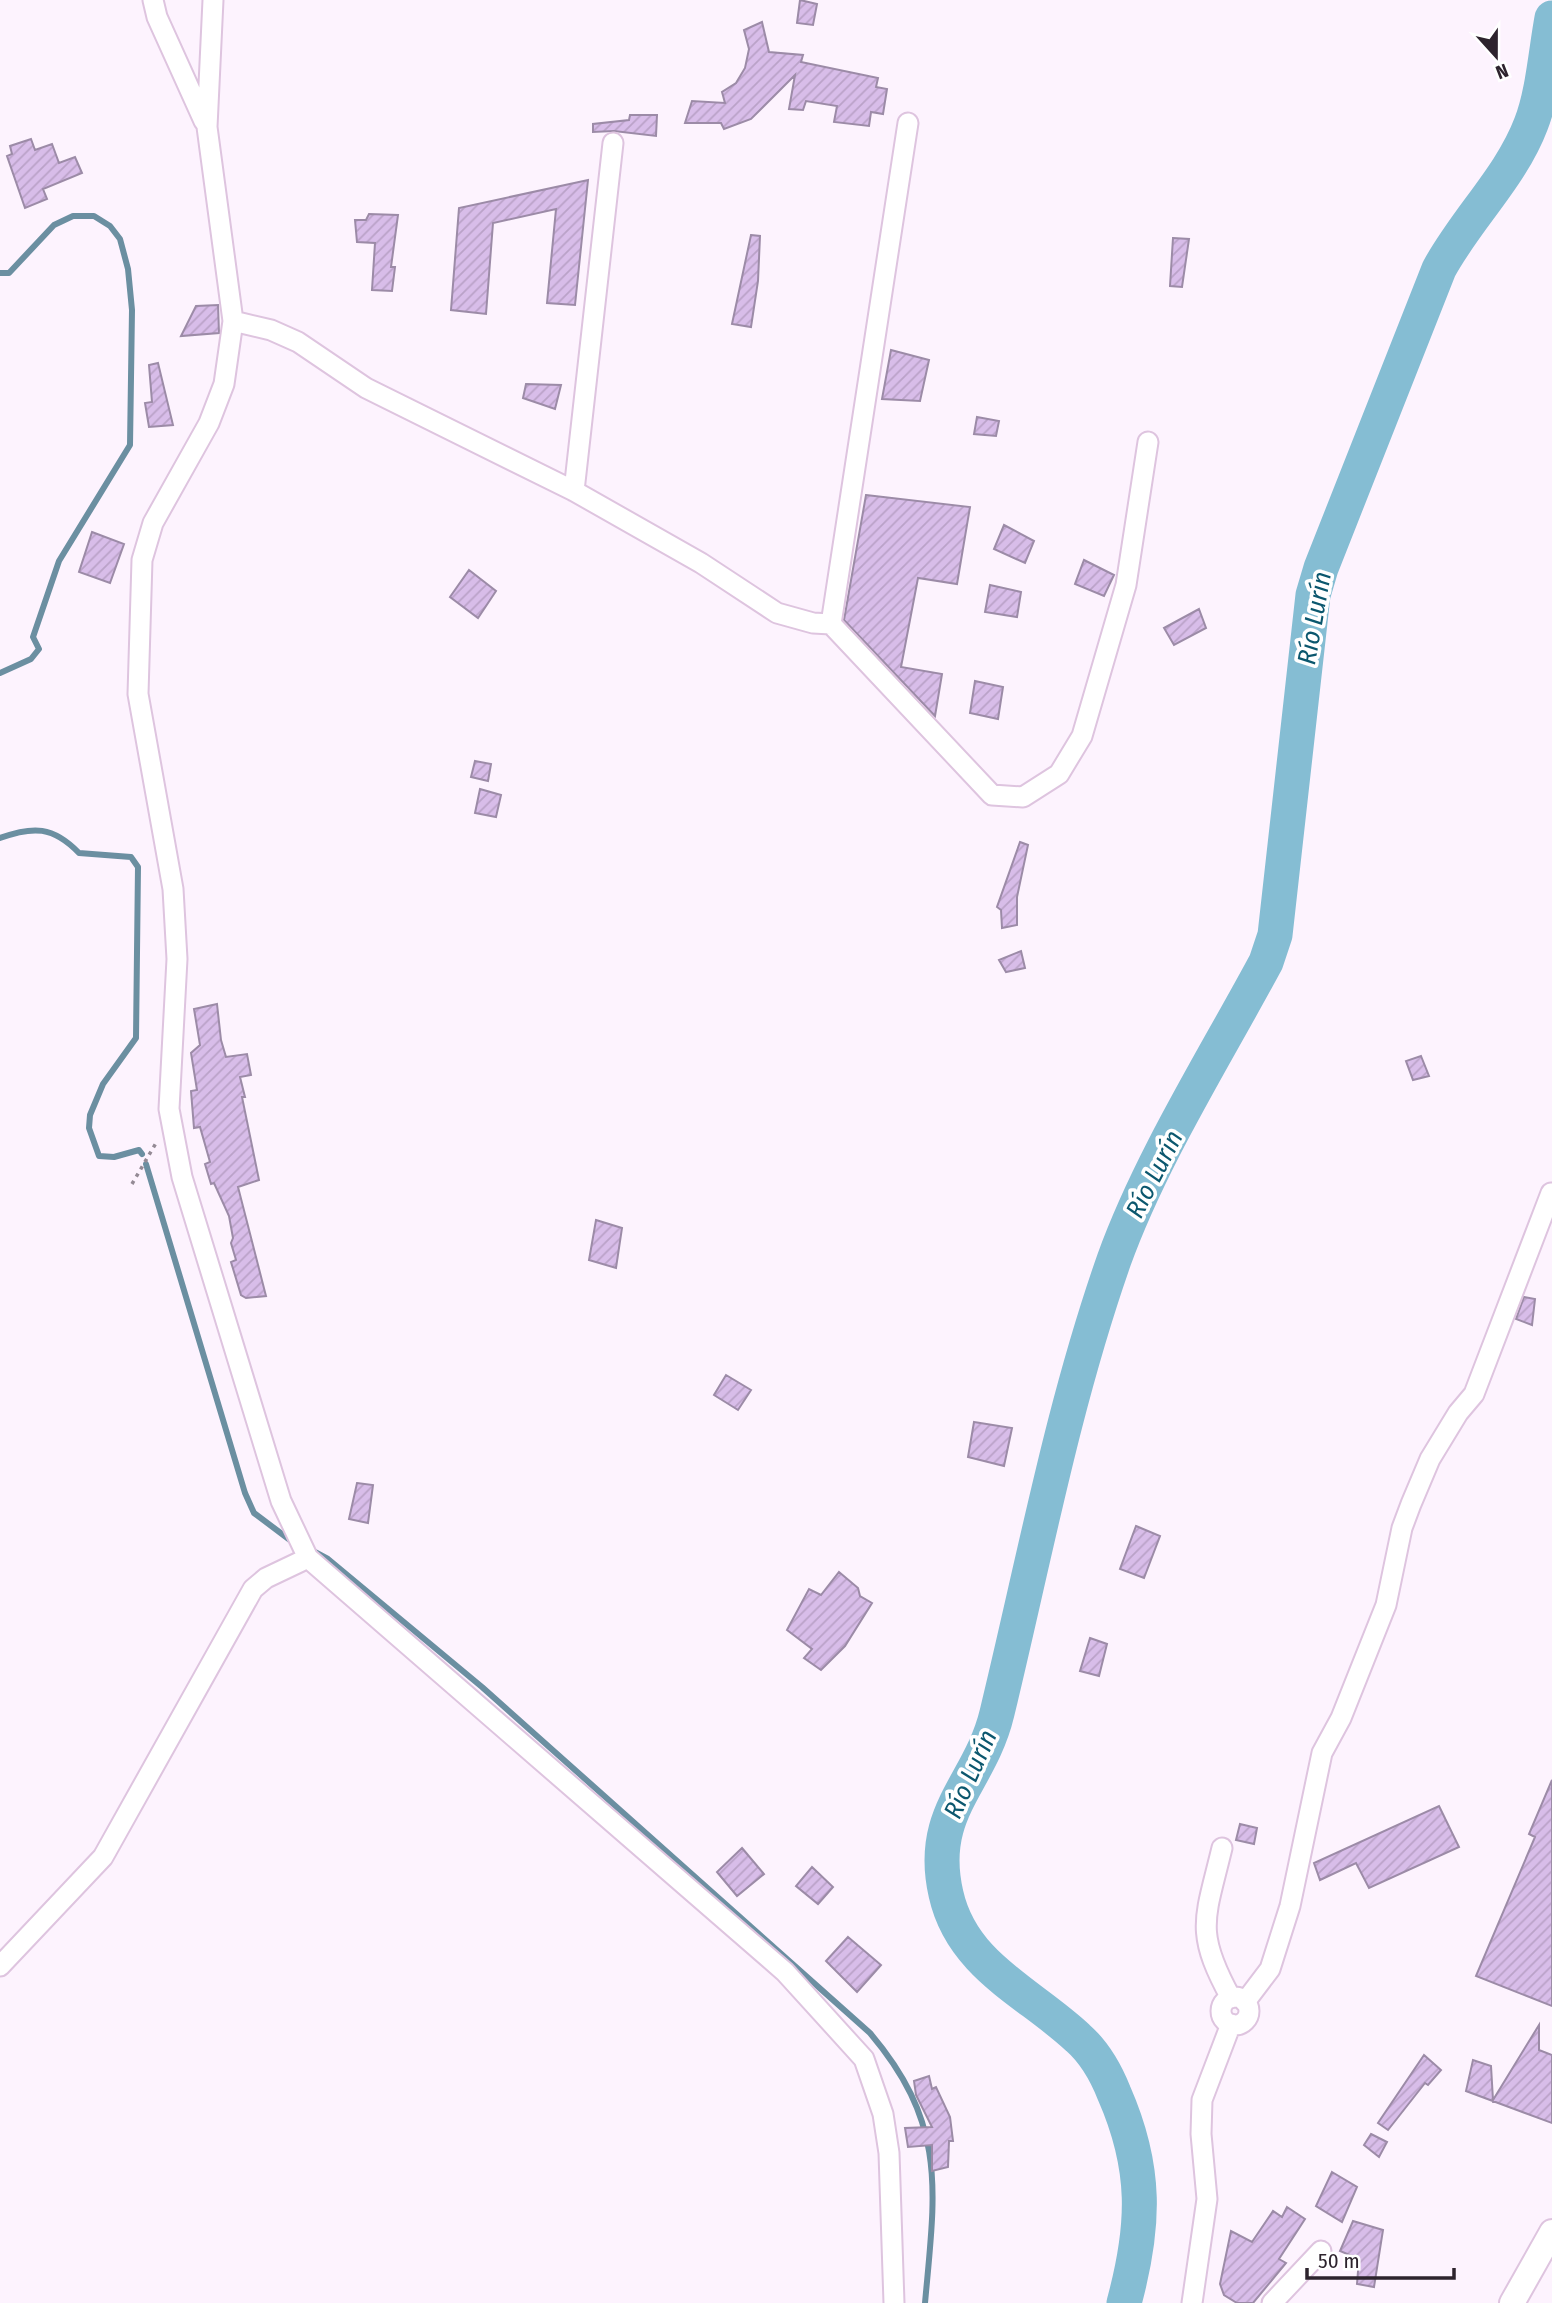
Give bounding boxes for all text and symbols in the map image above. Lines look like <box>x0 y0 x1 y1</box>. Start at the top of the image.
north arrow <box>1461 21 1531 91</box>
text: N <box>1492 59 1511 84</box>
water label: Río Lurín <box>1291 569 1338 667</box>
water label: Río Lurín <box>1119 1125 1190 1223</box>
water label: Río Lurín <box>937 1725 1004 1823</box>
scale bar <box>1307 2236 1454 2280</box>
text: 50 m <box>1318 2248 1360 2274</box>

